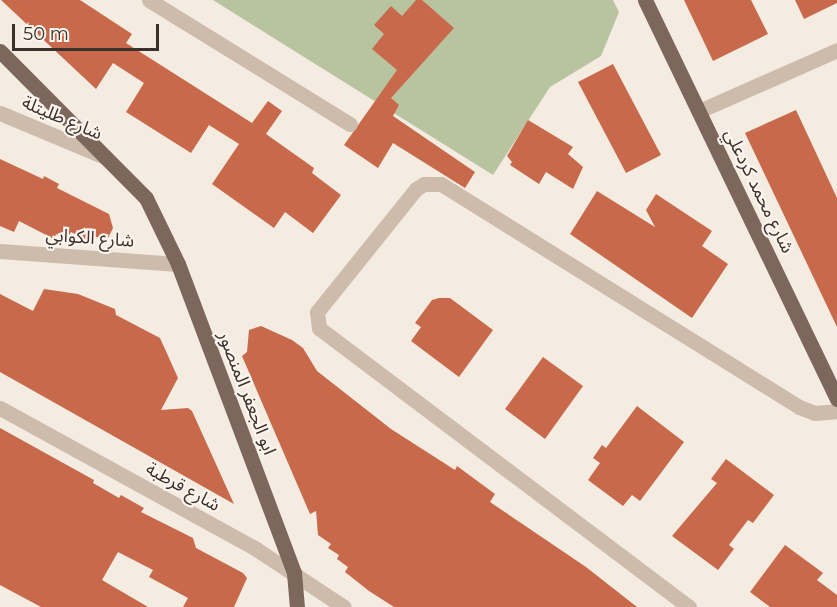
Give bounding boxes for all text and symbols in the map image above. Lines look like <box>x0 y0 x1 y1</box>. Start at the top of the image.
scale bar <box>15 12 162 50</box>
text: 50 m <box>23 23 69 45</box>
street label: شارع طليتلة <box>19 91 105 145</box>
street label: شارع محمد كردعلي <box>720 125 798 257</box>
street label: شارع الكوابي <box>45 224 135 252</box>
street label: ابو الجعفر المنصور <box>214 328 280 458</box>
street label: شارع قرطبة <box>142 458 224 516</box>

